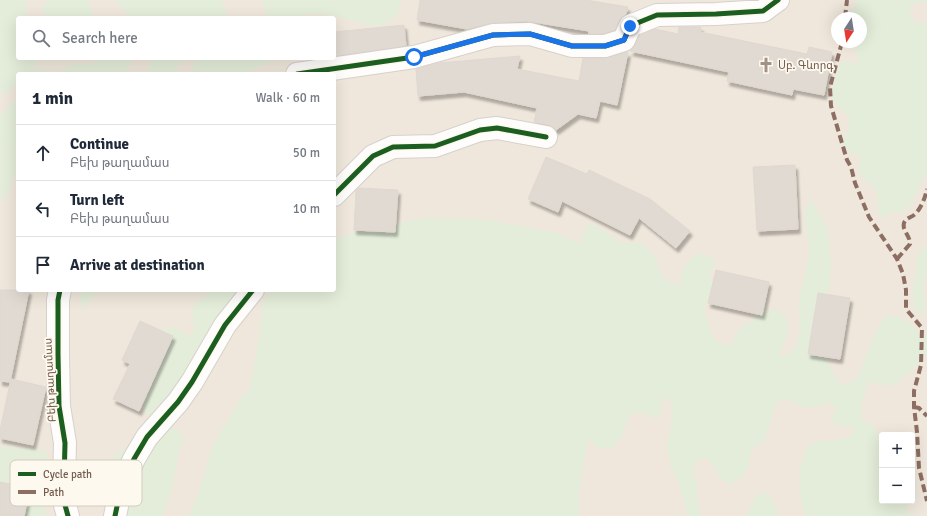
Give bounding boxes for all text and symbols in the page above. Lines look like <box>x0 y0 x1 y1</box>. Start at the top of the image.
north arrow <box>831 12 867 48</box>
search box <box>16 16 336 60</box>
route end <box>621 17 639 35</box>
icon: search <box>30 27 52 49</box>
text: Search here <box>62 29 138 47</box>
route start <box>405 48 423 66</box>
church icon: Սբ. Գևորգ <box>757 56 775 74</box>
place label: Սբ. Գևորգ <box>778 59 833 72</box>
text: 1 min <box>32 88 73 109</box>
text: Walk · 60 m <box>256 90 320 106</box>
text: Continue <box>70 135 129 153</box>
icon: ahead <box>32 142 54 164</box>
text: 50 m <box>293 145 320 161</box>
text: Բեխ թաղամաս <box>70 155 170 171</box>
text: Turn left <box>70 191 124 209</box>
icon: left <box>32 198 54 220</box>
text: 10 m <box>293 201 320 217</box>
text: Բեխ թաղամաս <box>70 211 170 227</box>
icon: arrive <box>32 254 54 276</box>
text: Arrive at destination <box>70 256 205 274</box>
street label: Բեխ թաղամաս <box>41 338 59 422</box>
map controls <box>879 432 915 504</box>
button: + <box>879 432 915 468</box>
legend <box>10 460 142 506</box>
text: Cycle path <box>43 468 92 481</box>
button: − <box>879 468 915 504</box>
text: Path <box>43 486 64 499</box>

